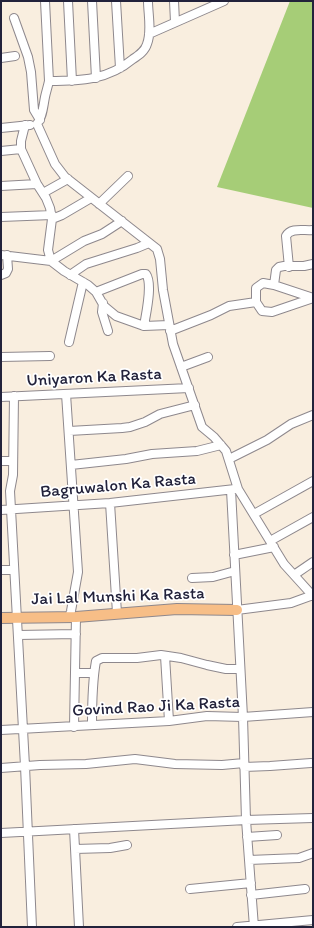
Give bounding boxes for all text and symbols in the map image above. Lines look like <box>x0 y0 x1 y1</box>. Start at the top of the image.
street label: Uniyaron Ka Rasta <box>26 364 162 392</box>
street label: Bagruwalon Ka Rasta <box>39 469 197 503</box>
street label: Jai Lal Munshi Ka Rasta <box>31 584 205 610</box>
street label: Govind Rao Ji Ka Rasta <box>72 692 240 722</box>

